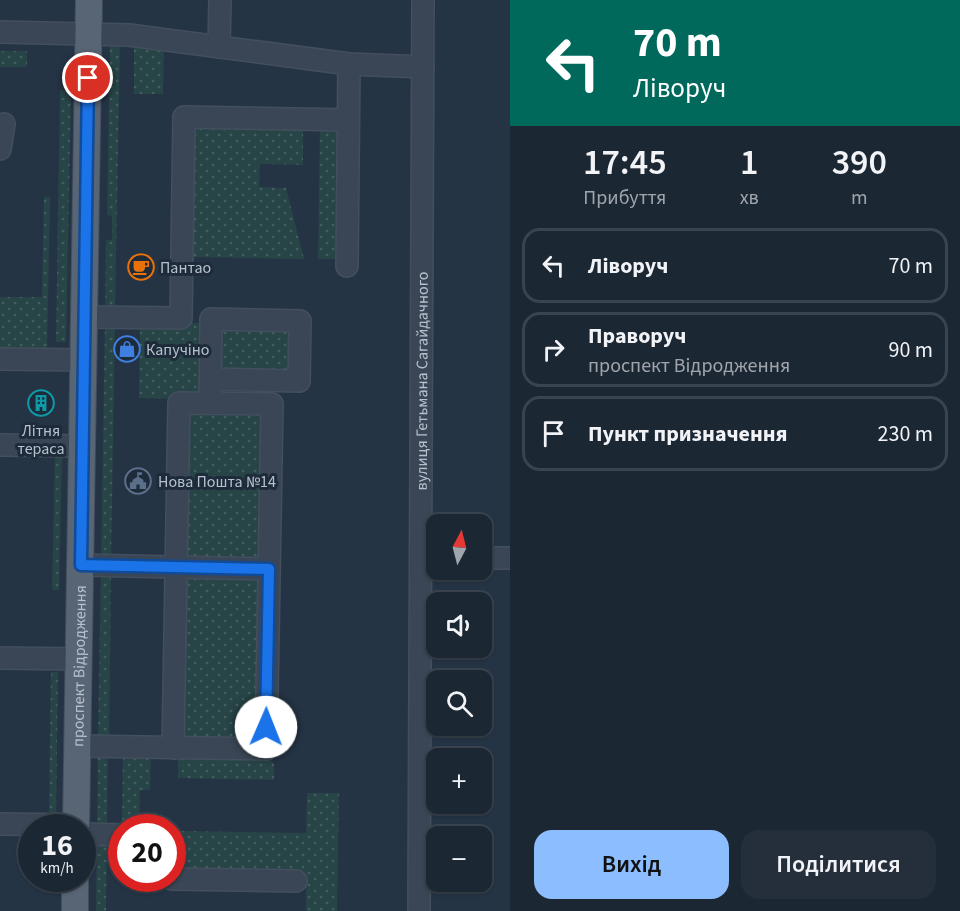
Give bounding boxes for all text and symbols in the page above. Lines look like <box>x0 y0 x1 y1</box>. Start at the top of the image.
text: 70 m <box>633 13 722 73</box>
icon: left <box>534 24 612 102</box>
pin <box>62 52 113 103</box>
icon: arrive <box>71 61 104 94</box>
text: Ліворуч <box>633 69 726 108</box>
text: 17:45 <box>583 137 667 188</box>
text: 1 <box>740 137 758 188</box>
text: 390 <box>832 137 887 188</box>
text: Прибуття <box>583 184 666 212</box>
text: хв <box>740 184 759 212</box>
text: m <box>851 184 868 212</box>
icon: left <box>537 249 570 282</box>
text: Ліворуч <box>588 250 668 282</box>
text: 70 m <box>888 250 933 282</box>
cafe icon: Пантао <box>126 252 156 282</box>
place label: Пантао <box>160 257 211 279</box>
street label: вулиця Гетьмана Сагайдачного <box>411 272 434 490</box>
text: Праворуч <box>588 320 686 352</box>
icon: right <box>537 333 570 366</box>
shop icon: Капучіно <box>112 334 142 364</box>
text: 90 m <box>888 334 933 366</box>
place label: Капучіно <box>146 339 209 361</box>
text: проспект Відродження <box>588 352 790 380</box>
building icon: Літня тераса <box>26 388 56 418</box>
icon: arrive <box>537 417 570 450</box>
text: Пункт призначення <box>588 418 788 450</box>
text: 230 m <box>878 418 933 450</box>
place label: Літня тераса <box>17 420 65 460</box>
public building icon: Нова Пошта №14 <box>123 466 153 496</box>
place label: Нова Пошта №14 <box>158 471 276 493</box>
north arrow <box>426 514 492 580</box>
map controls <box>426 514 492 892</box>
street label: проспект Відродження <box>67 585 92 747</box>
button: sound <box>426 592 492 658</box>
button: search <box>426 670 492 736</box>
position arrow <box>234 695 298 759</box>
button: + <box>426 748 492 814</box>
speed limit sign: 20 <box>108 814 186 892</box>
text: 16 <box>41 824 73 867</box>
button: − <box>426 826 492 892</box>
button: Вихід <box>534 830 729 899</box>
button: Поділитися <box>741 830 936 899</box>
text: km/h <box>40 858 74 879</box>

